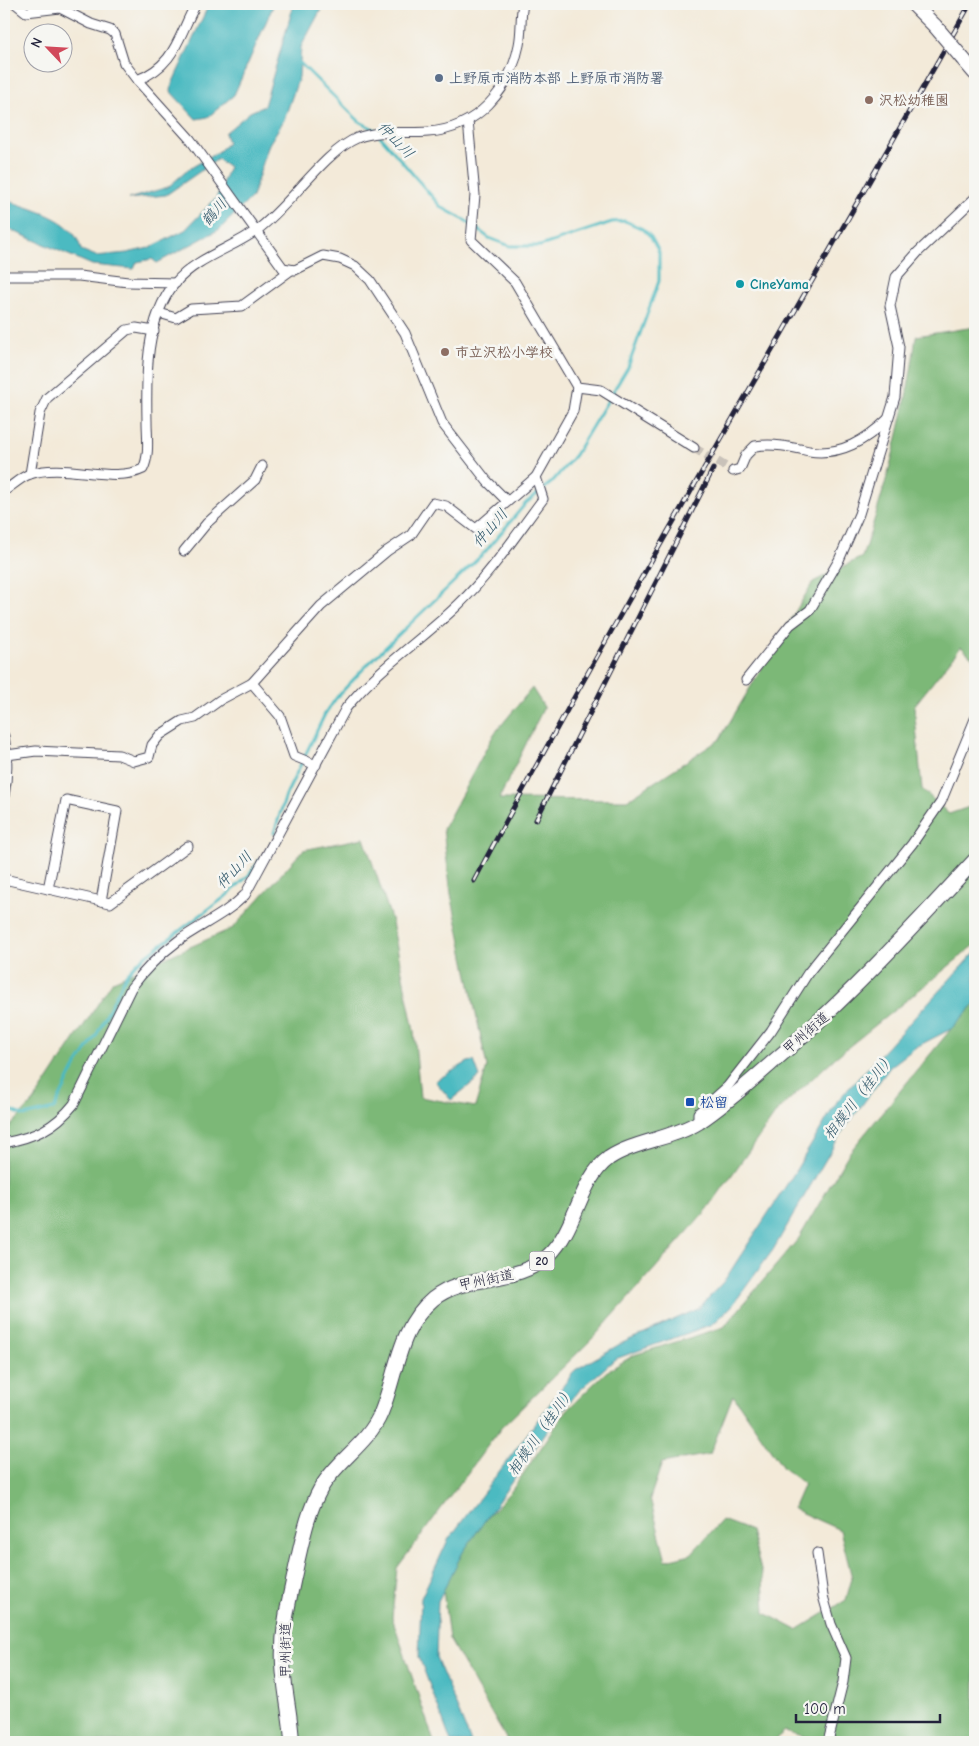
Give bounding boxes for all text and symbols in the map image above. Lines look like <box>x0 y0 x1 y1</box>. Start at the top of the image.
north arrow <box>22 22 72 72</box>
text: N <box>27 35 46 50</box>
place label: 上野原市消防本部 上野原市消防署 <box>449 70 664 87</box>
marker: 上野原市消防本部 上野原市消防署 <box>433 72 445 84</box>
place label: 沢松幼稚園 <box>879 92 949 109</box>
marker: 沢松幼稚園 <box>863 94 875 106</box>
water label: 仲山川 <box>374 118 418 162</box>
water label: 鶴川 <box>197 195 231 229</box>
place label: CineYama <box>750 276 809 293</box>
marker: CineYama <box>734 278 746 290</box>
place label: 市立沢松小学校 <box>455 344 553 361</box>
marker: 市立沢松小学校 <box>439 346 451 358</box>
water label: 仲山川 <box>468 505 512 551</box>
water label: 仲山川 <box>212 847 256 893</box>
street label: 甲州街道 <box>779 1008 833 1058</box>
water label: 相模川（桂川） <box>820 1049 898 1143</box>
place label: 松留 <box>700 1094 728 1111</box>
marker: 松留 <box>684 1096 696 1108</box>
road number: 20 <box>530 1252 554 1270</box>
street label: 甲州街道 <box>457 1266 515 1294</box>
water label: 相模川（桂川） <box>504 1383 578 1479</box>
street label: 甲州街道 <box>277 1622 294 1678</box>
scale bar <box>796 1691 940 1723</box>
text: 100 m <box>804 1700 846 1718</box>

